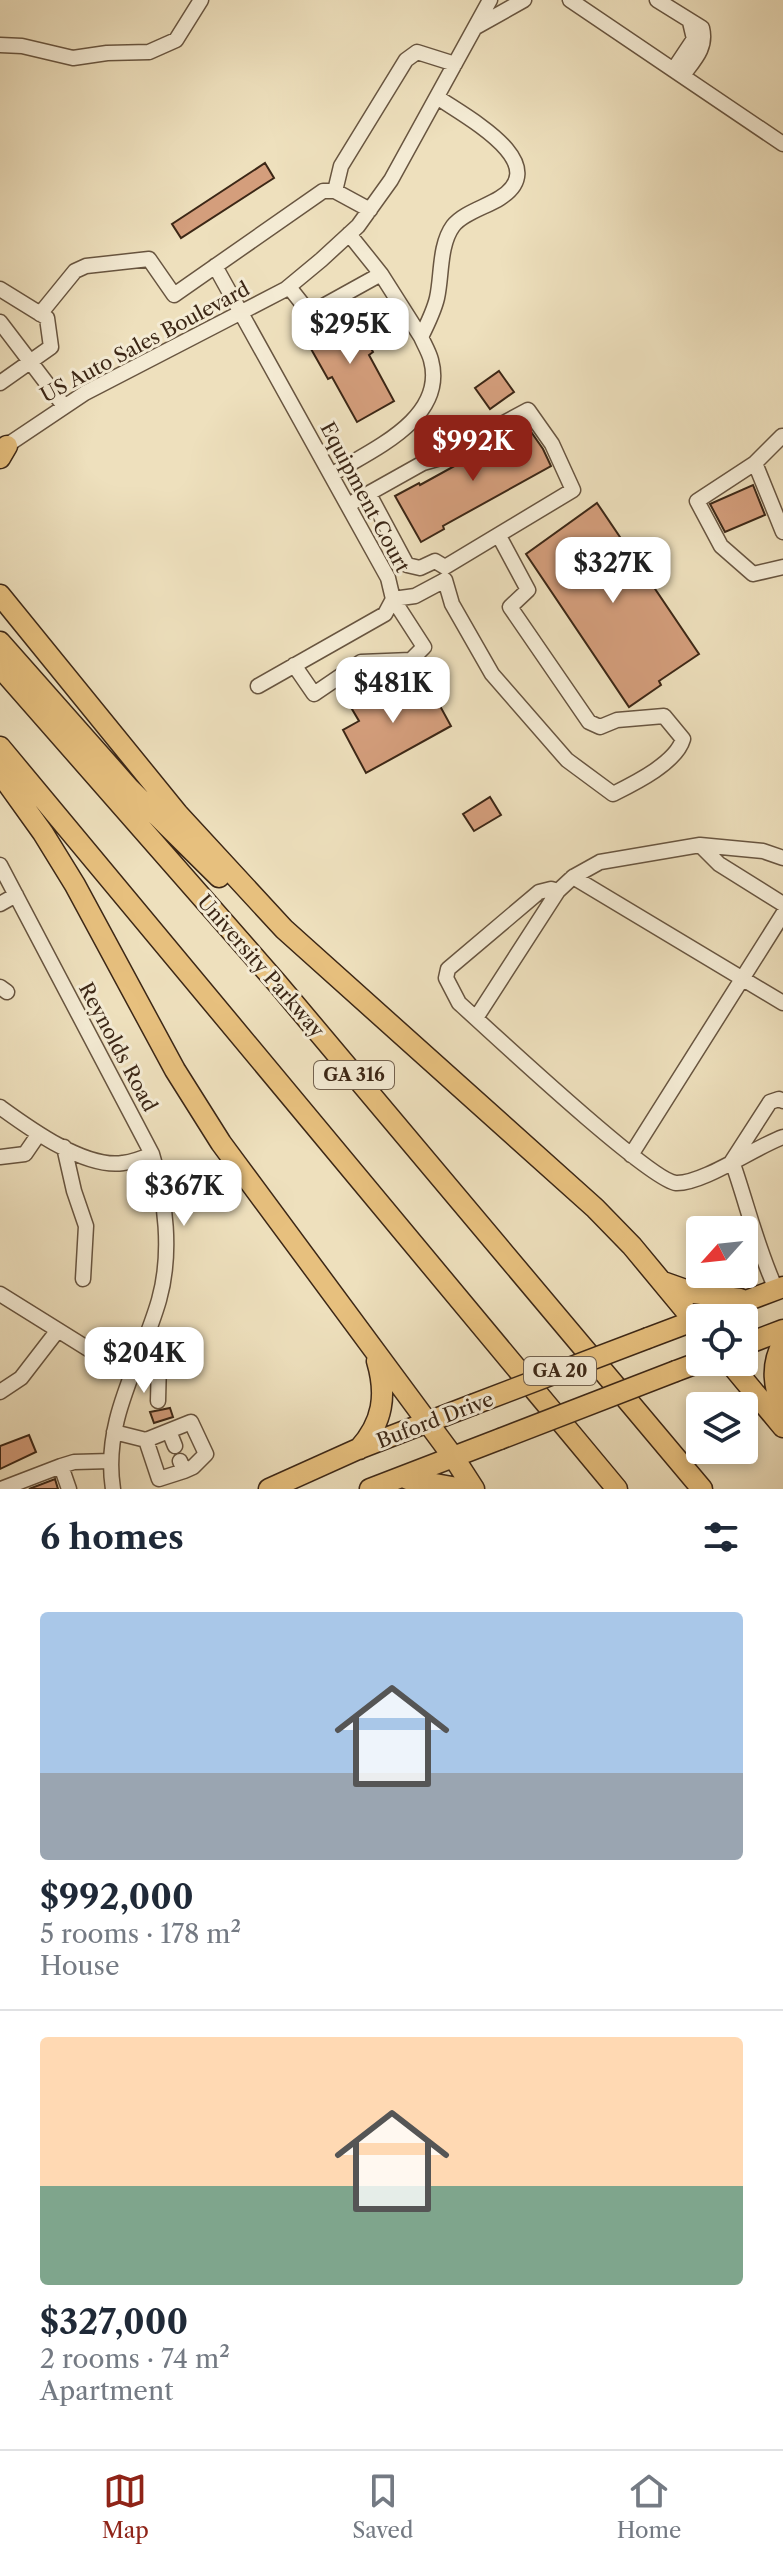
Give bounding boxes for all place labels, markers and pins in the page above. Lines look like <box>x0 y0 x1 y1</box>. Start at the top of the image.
pin: $295K <box>294 298 406 366</box>
pin: $992K <box>417 415 529 483</box>
pin: $327K <box>557 537 669 605</box>
pin: $481K <box>337 657 449 725</box>
pin: $367K <box>128 1160 240 1228</box>
pin: $204K <box>88 1327 200 1395</box>

